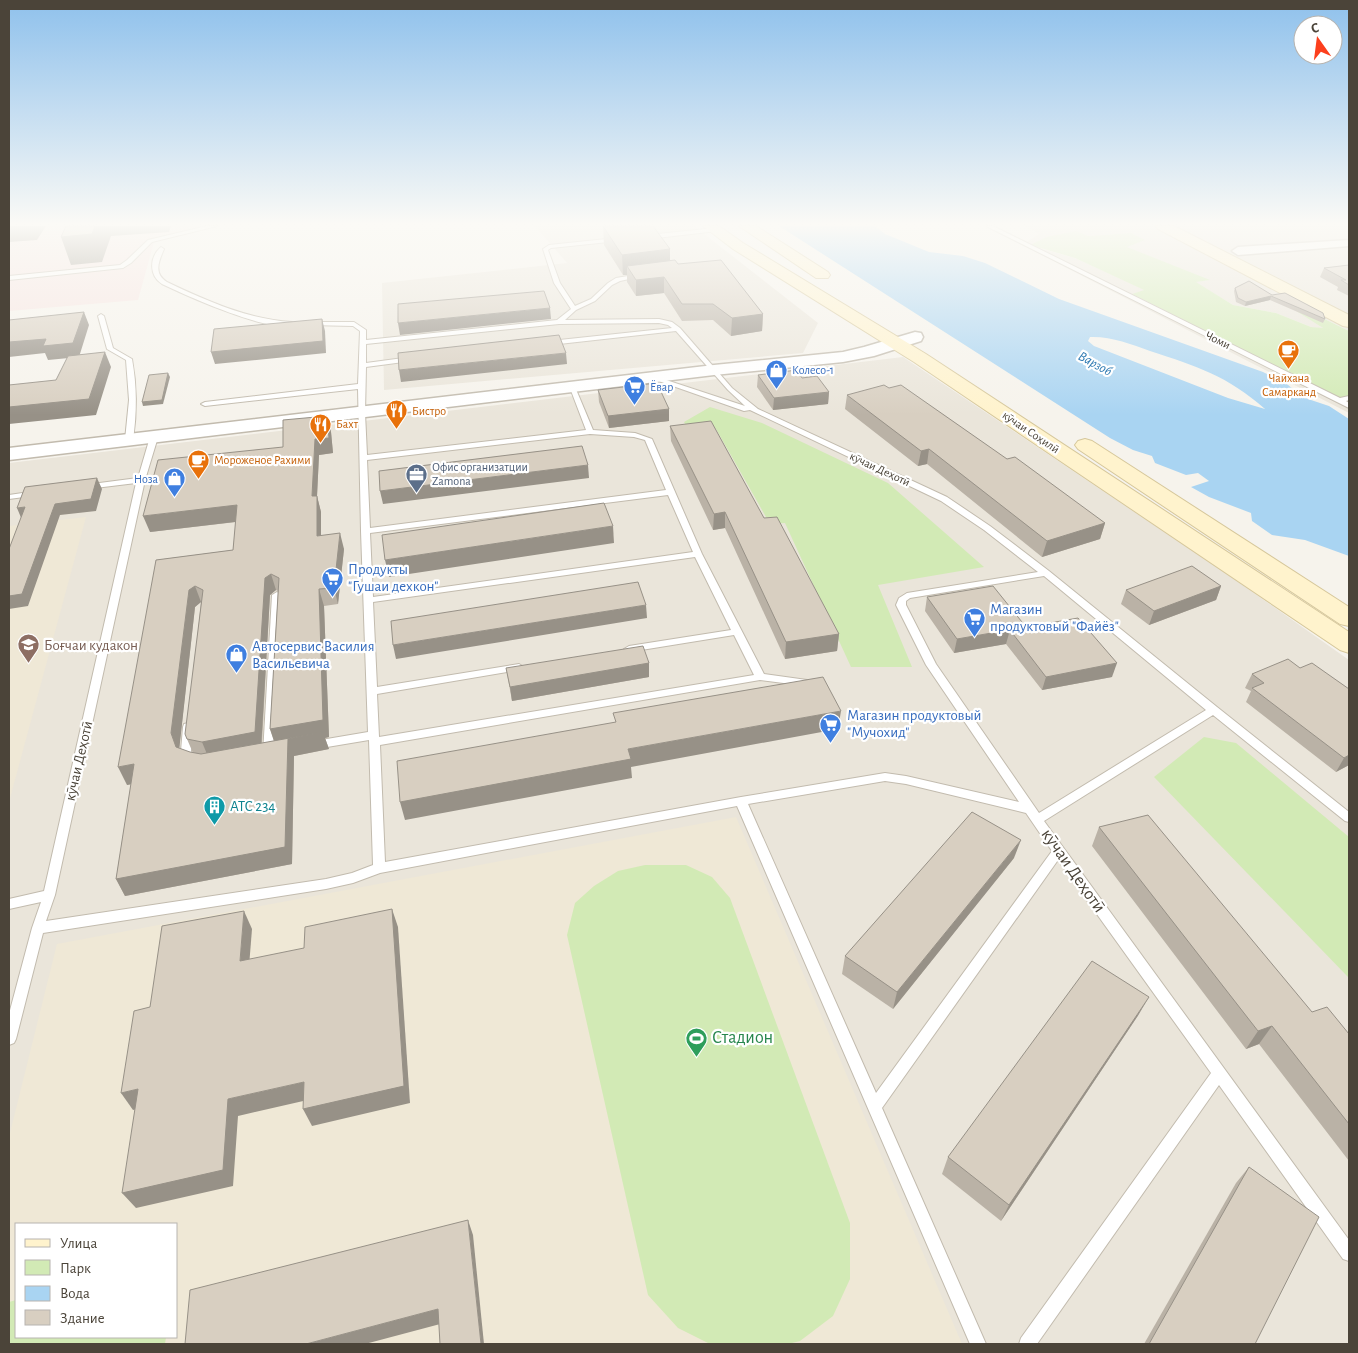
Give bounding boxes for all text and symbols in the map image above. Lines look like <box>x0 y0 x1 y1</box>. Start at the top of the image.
north arrow <box>1293 15 1343 65</box>
text: С <box>1310 21 1321 36</box>
street label: Чоми <box>1204 329 1232 351</box>
cafe icon: Чайхана Самарканд <box>1277 339 1301 370</box>
water label: Варзоб <box>1076 349 1115 379</box>
shop icon: Колесо-1 <box>764 358 788 389</box>
place label: Колесо-1 <box>792 364 834 376</box>
place label: Чайхана Самарканд <box>1262 372 1316 398</box>
supermarket icon: Ёвар <box>622 375 646 406</box>
place label: Ёвар <box>650 380 673 393</box>
restaurant icon: Бистро <box>384 399 408 430</box>
place label: Бистро <box>412 405 446 417</box>
street label: кӯчаи Соҳилӣ <box>1000 409 1062 456</box>
restaurant icon: Бахт <box>308 412 332 443</box>
place label: Бахт <box>336 418 359 430</box>
cafe icon: Мороженое Рахими <box>186 448 210 479</box>
street label: кӯчаи Деҳотӣ <box>847 450 912 489</box>
place label: Мороженое Рахими <box>214 454 311 466</box>
place label: Офис организатции Zamona <box>432 461 528 487</box>
office icon: Офис организатции Zamona <box>404 462 428 493</box>
shop icon: Ноза <box>162 467 186 498</box>
place label: Ноза <box>134 473 159 485</box>
place label: Продукты "Гушаи дехкон" <box>348 562 438 594</box>
supermarket icon: Продукты "Гушаи дехкон" <box>320 566 344 597</box>
place label: Магазин продуктовый "Файёз" <box>990 602 1119 634</box>
supermarket icon: Магазин продуктовый "Файёз" <box>962 606 986 637</box>
school or university icon: Боғчаи кудакон <box>16 633 40 664</box>
place label: Боғчаи кудакон <box>44 638 138 653</box>
place label: Автосервис Василия Васильевича <box>252 639 375 671</box>
shop icon: Автосервис Василия Васильевича <box>224 643 248 674</box>
place label: Магазин продуктовый "Мучохид" <box>847 708 981 740</box>
supermarket icon: Магазин продуктовый "Мучохид" <box>819 712 843 743</box>
street label: кӯчаи Деҳотӣ <box>63 720 95 802</box>
building icon: АТС 234 <box>202 794 226 825</box>
place label: АТС 234 <box>230 799 276 814</box>
street label: кӯчаи Деҳотӣ <box>1038 826 1108 916</box>
sports icon: Стадион <box>684 1026 708 1057</box>
place label: Стадион <box>712 1029 773 1047</box>
legend <box>15 1223 178 1338</box>
text: Улица <box>60 1236 97 1251</box>
text: Парк <box>60 1261 91 1276</box>
text: Вода <box>60 1286 90 1301</box>
text: Здание <box>60 1311 105 1326</box>

